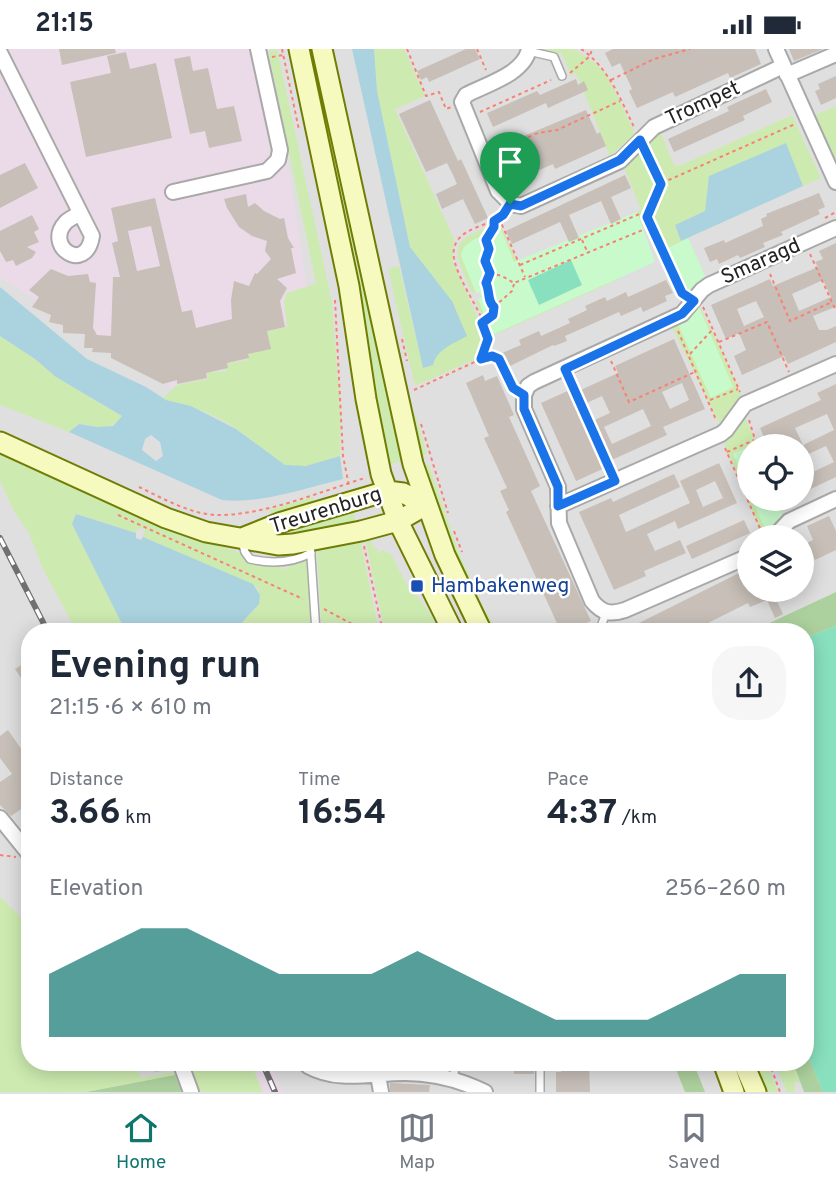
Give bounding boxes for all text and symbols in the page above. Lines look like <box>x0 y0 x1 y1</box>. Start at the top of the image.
text: 21:15 <box>35 8 94 41</box>
street label: Trompet <box>662 75 744 133</box>
pin <box>480 132 540 204</box>
icon: arrive <box>491 143 529 181</box>
street label: Smaragd <box>717 232 805 292</box>
map controls <box>737 434 814 602</box>
button: locate <box>737 434 814 511</box>
street label: Treurenburg <box>267 481 385 541</box>
button: layers <box>737 525 814 602</box>
place label: Hambakenweg <box>431 573 569 600</box>
marker: Hambakenweg <box>409 578 425 594</box>
text: Evening run <box>49 643 261 692</box>
button: share <box>712 646 786 720</box>
text: 21:15 · 6 × 610 m <box>49 694 212 723</box>
text: Distance <box>49 768 124 792</box>
text: Time <box>298 768 341 792</box>
text: Pace <box>547 768 589 792</box>
text: 3.66 <box>49 792 121 836</box>
text: 16:54 <box>298 792 387 836</box>
text: 4:37 <box>547 792 617 836</box>
text: km <box>121 806 151 830</box>
text: /km <box>617 806 657 830</box>
text: Elevation <box>49 875 144 904</box>
text: 256–260 m <box>665 875 786 904</box>
tab: Home <box>116 1109 166 1175</box>
tab: Map <box>398 1109 436 1175</box>
tab: Saved <box>668 1109 720 1175</box>

